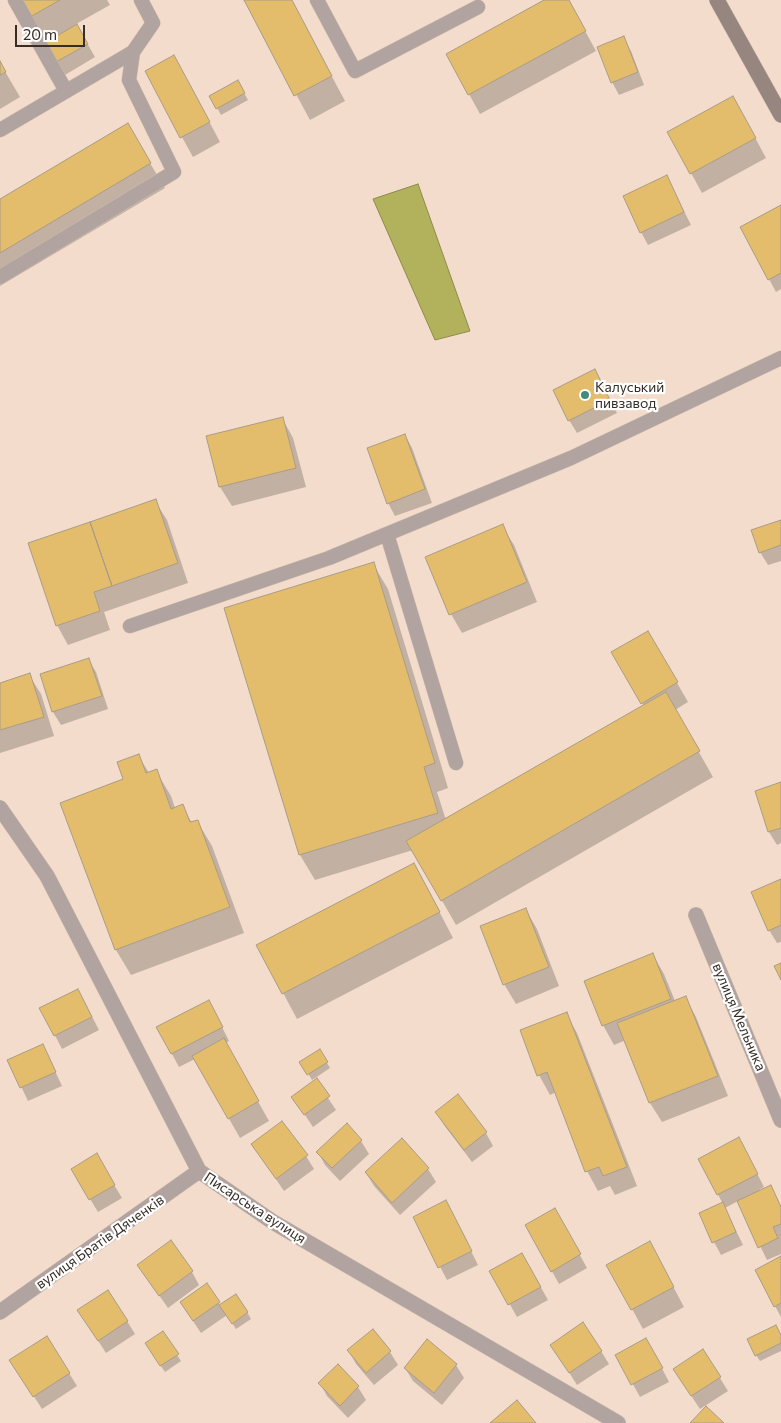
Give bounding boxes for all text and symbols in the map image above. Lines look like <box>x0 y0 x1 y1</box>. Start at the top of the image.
scale bar <box>18 15 88 47</box>
text: 20 m <box>23 25 57 43</box>
place label: Калуський пивзавод <box>595 379 664 412</box>
marker: Калуський пивзавод <box>579 389 591 401</box>
street label: вулиця Мельника <box>709 961 769 1073</box>
street label: Писарська вулиця <box>201 1169 309 1247</box>
street label: вулиця Братів Дяченків <box>33 1191 167 1293</box>

